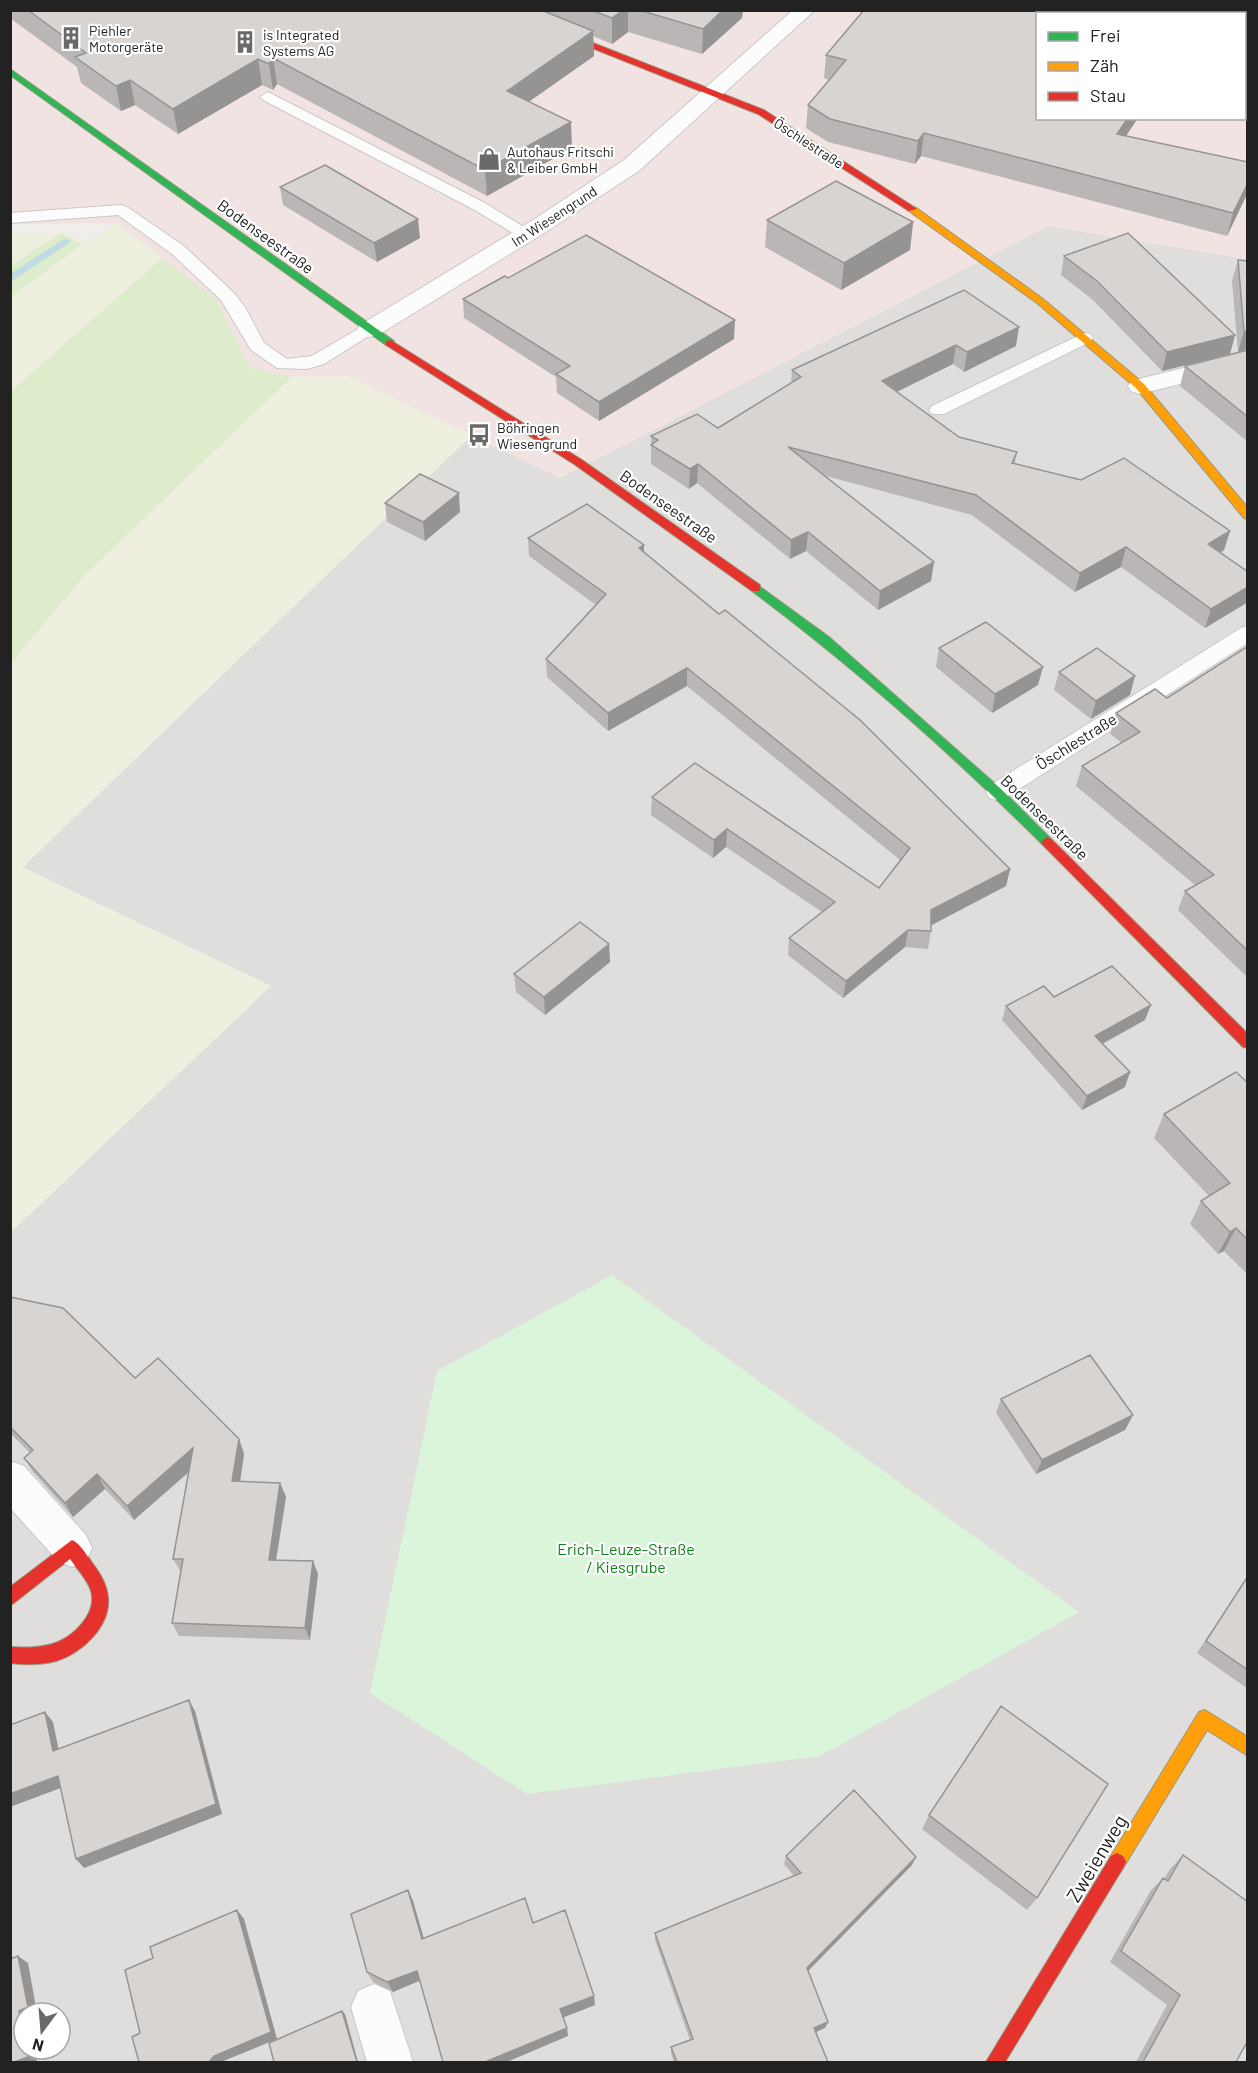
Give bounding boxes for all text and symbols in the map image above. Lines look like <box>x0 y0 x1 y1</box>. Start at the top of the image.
legend <box>1036 12 1246 120</box>
place label: Piehler Motorgeräte <box>89 22 164 55</box>
text: Frei <box>1090 24 1121 46</box>
building icon: Piehler Motorgeräte <box>58 25 84 51</box>
place label: is Integrated Systems AG <box>263 26 339 59</box>
building icon: is Integrated Systems AG <box>232 29 258 55</box>
text: Zäh <box>1090 54 1119 76</box>
text: Stau <box>1090 84 1126 106</box>
street label: Öschlestraße <box>771 114 847 172</box>
place label: Autohaus Fritschi & Leiber GmbH <box>507 143 614 176</box>
shop icon: Autohaus Fritschi & Leiber GmbH <box>476 146 502 172</box>
street label: Im Wiesengrund <box>508 182 600 250</box>
street label: Bodenseestraße <box>214 195 318 277</box>
place label: Böhringen Wiesengrund <box>497 419 577 452</box>
bus stop icon: Böhringen Wiesengrund <box>466 422 492 448</box>
street label: Bodenseestraße <box>617 465 721 547</box>
street label: Öschlestraße <box>1032 709 1120 773</box>
street label: Bodenseestraße <box>997 771 1093 863</box>
park label: Erich-Leuze-Straße / Kiesgrube <box>557 1539 695 1576</box>
street label: Zweienweg <box>1061 1810 1131 1906</box>
north arrow <box>12 2001 72 2061</box>
text: N <box>30 2035 45 2056</box>

